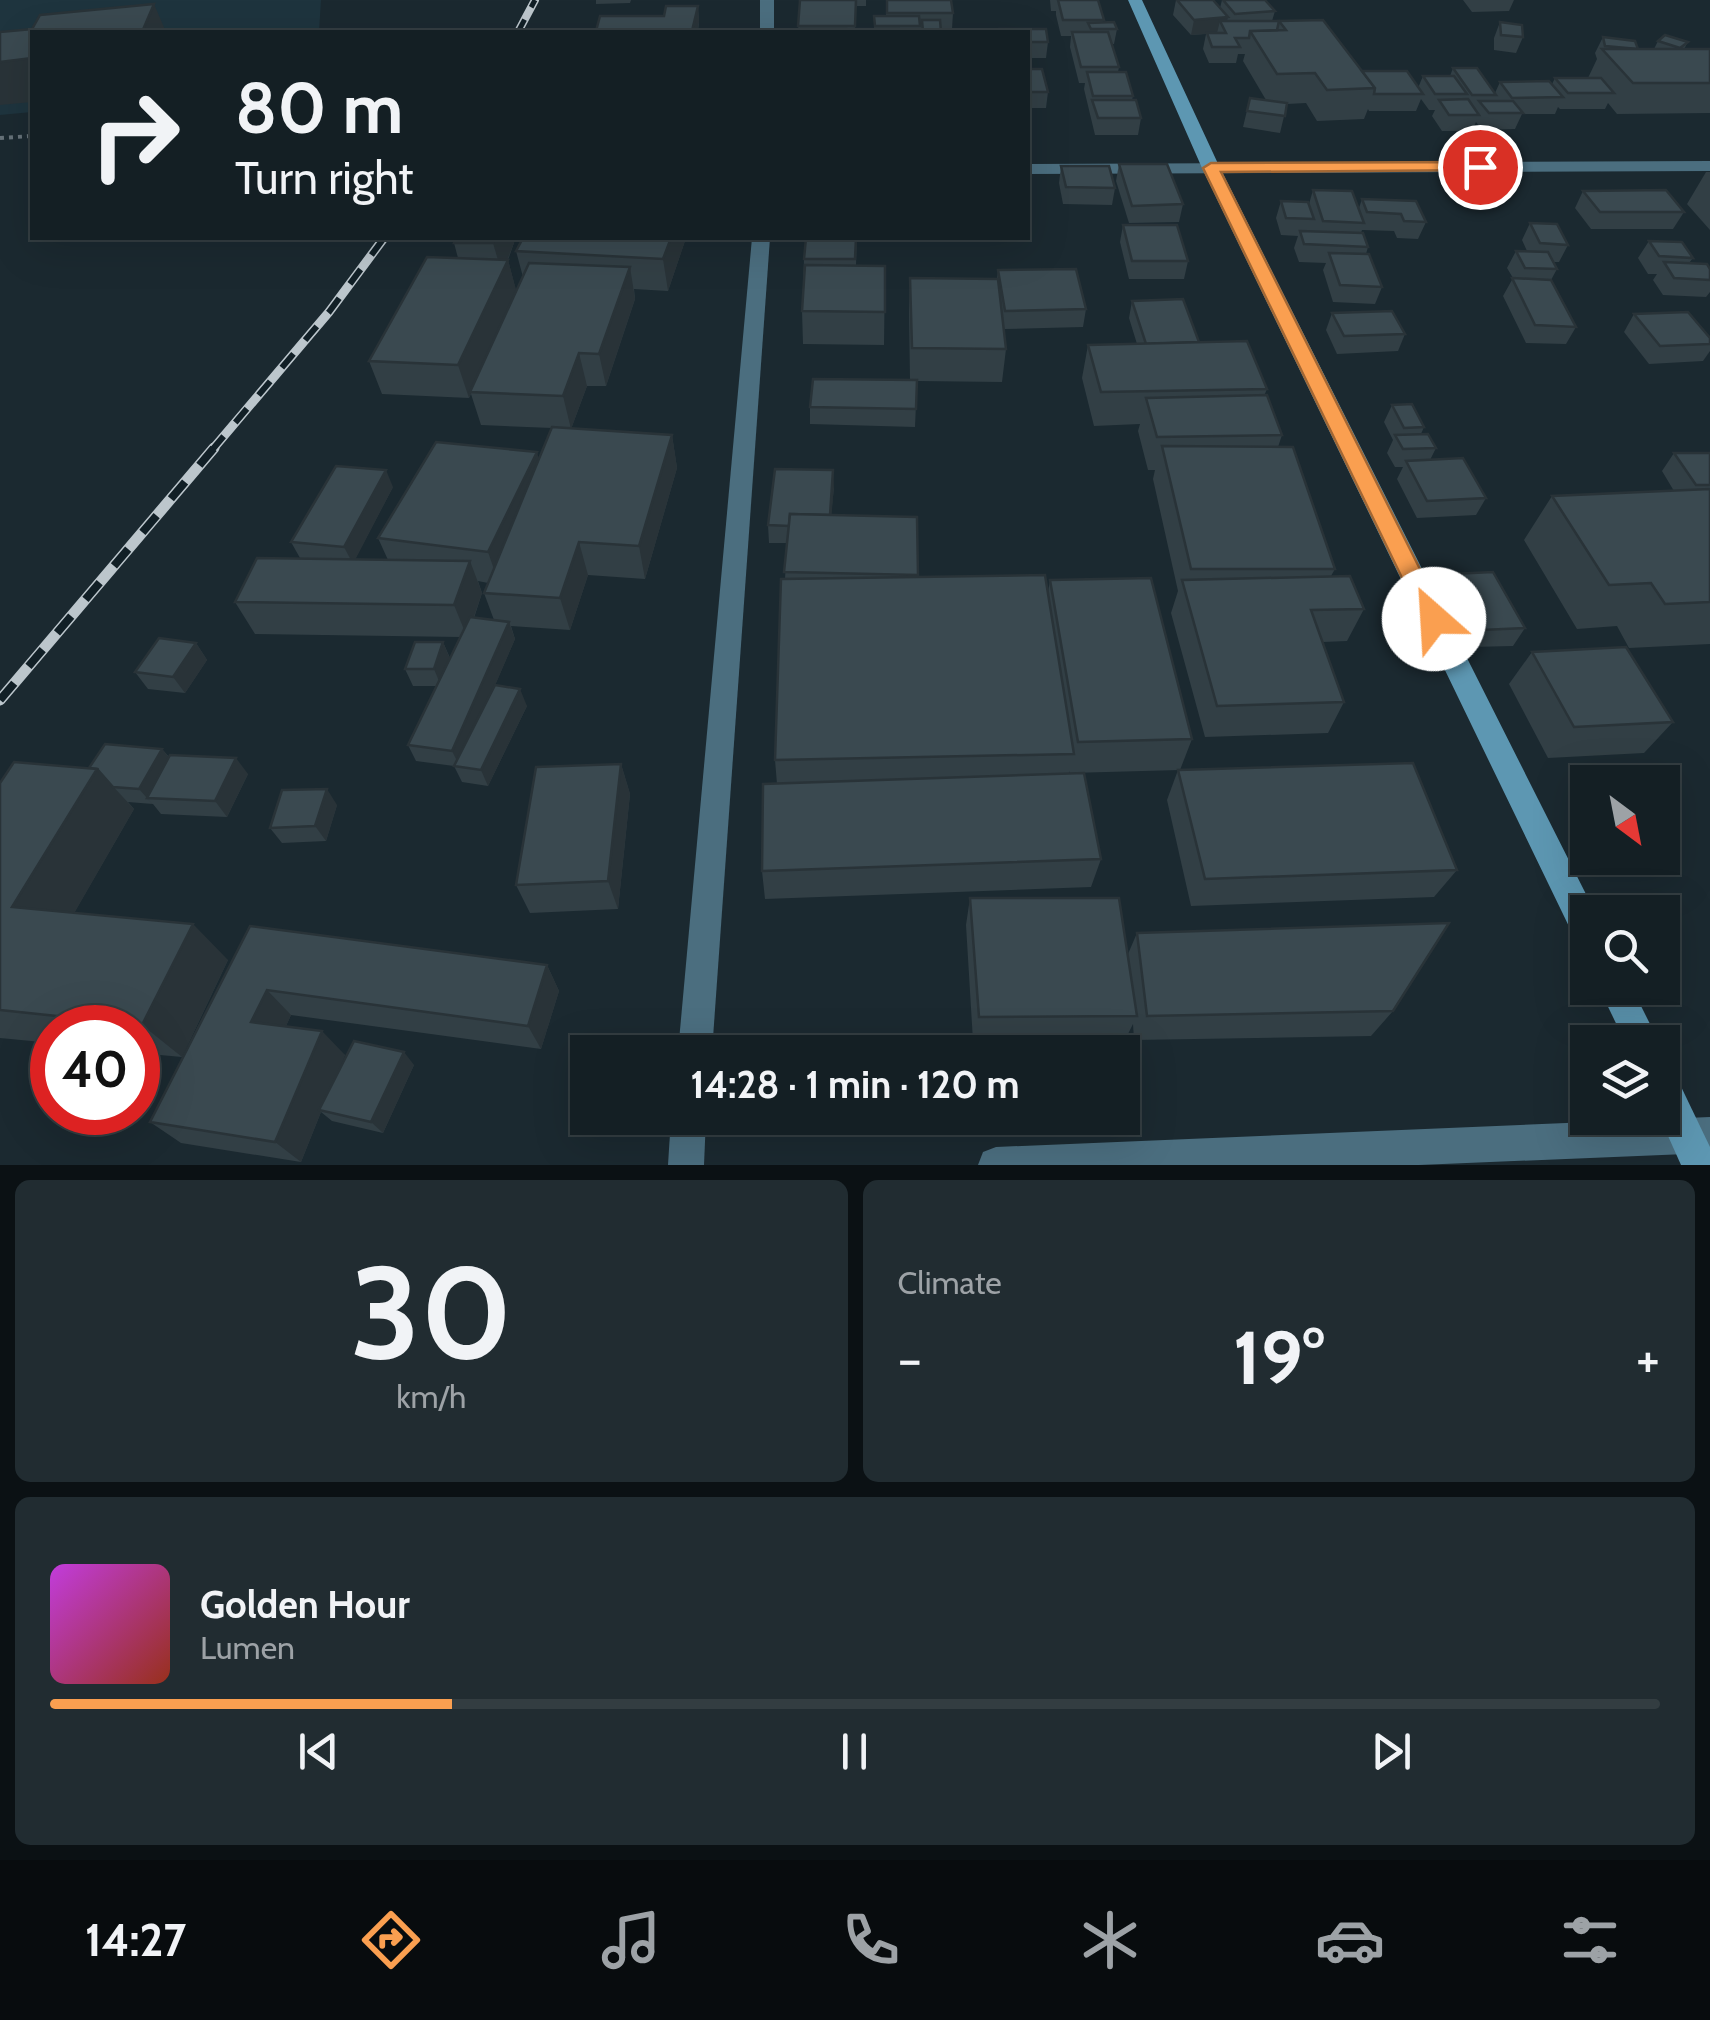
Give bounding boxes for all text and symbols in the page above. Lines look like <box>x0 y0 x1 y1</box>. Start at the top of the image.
text: 80 m <box>235 65 403 151</box>
icon: right <box>70 70 200 200</box>
pin <box>1438 125 1523 210</box>
icon: arrive <box>1453 140 1508 195</box>
text: Turn right <box>235 151 414 205</box>
position arrow <box>1382 567 1486 671</box>
north arrow <box>1570 765 1680 875</box>
map controls <box>1570 765 1680 1135</box>
button: search <box>1570 895 1680 1005</box>
speed limit sign: 40 <box>30 1005 160 1135</box>
button: layers <box>1570 1025 1680 1135</box>
text: 14:28 · 1 min · 120 m <box>690 1061 1020 1108</box>
text: 30 <box>350 1233 512 1391</box>
text: Climate <box>898 1263 1002 1302</box>
text: 19° <box>1233 1312 1325 1403</box>
text: − <box>898 1325 922 1392</box>
text: + <box>1636 1325 1660 1392</box>
text: km/h <box>396 1377 466 1416</box>
text: Golden Hour <box>200 1581 410 1628</box>
text: Lumen <box>200 1628 295 1667</box>
icon: previous <box>291 1724 346 1779</box>
icon: pause <box>827 1724 882 1779</box>
icon: next <box>1364 1724 1419 1779</box>
icon: directions <box>356 1905 426 1975</box>
icon: music <box>596 1905 666 1975</box>
icon: phone <box>836 1905 906 1975</box>
icon: climate <box>1075 1905 1145 1975</box>
icon: car <box>1315 1905 1385 1975</box>
icon: filters <box>1555 1905 1625 1975</box>
text: 14:27 <box>85 1913 186 1967</box>

